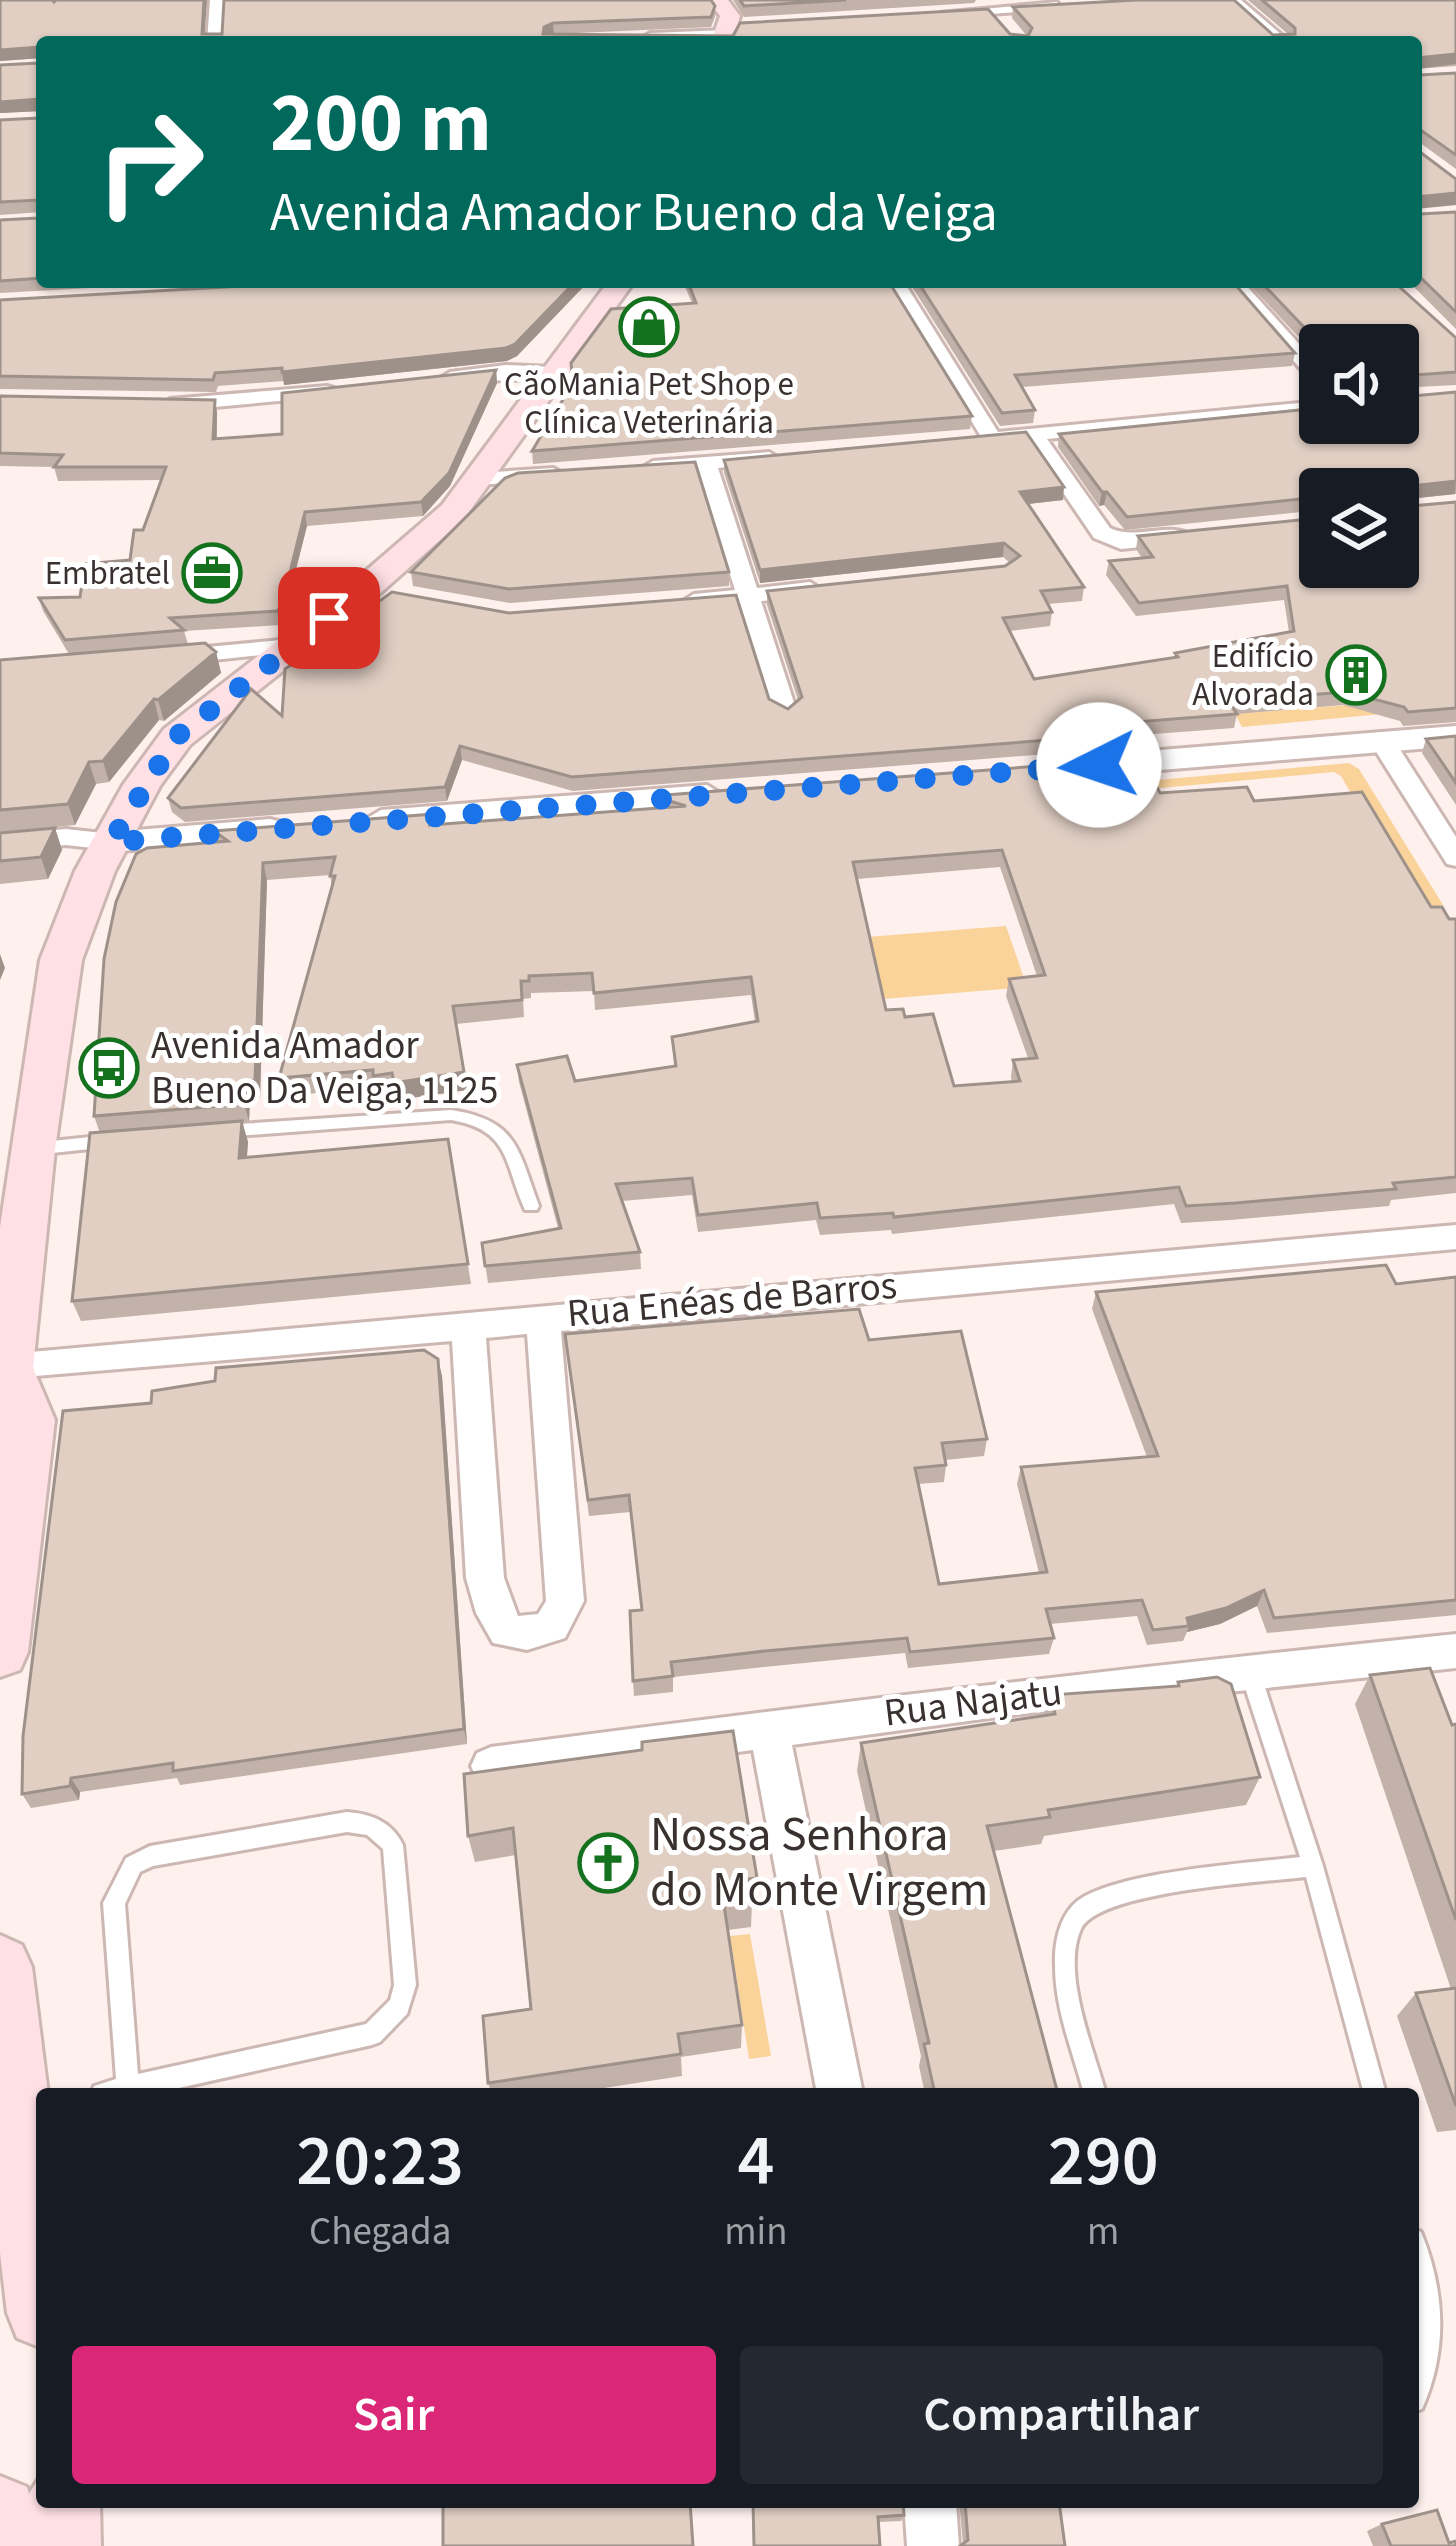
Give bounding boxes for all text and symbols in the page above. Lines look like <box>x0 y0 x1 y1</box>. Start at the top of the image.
text: 200 m <box>270 64 492 184</box>
icon: right <box>72 84 228 240</box>
text: Avenida Amador Bueno da Veiga <box>270 175 998 252</box>
shop icon: CãoMania Pet Shop e Clínica Veterinária <box>618 296 680 358</box>
map controls <box>1299 324 1419 588</box>
button: sound <box>1299 324 1419 444</box>
place label: CãoMania Pet Shop e Clínica Veterinária <box>504 361 794 446</box>
button: layers <box>1299 468 1419 588</box>
office icon: Embratel <box>181 542 243 604</box>
place label: Embratel <box>45 550 170 597</box>
pin <box>278 567 380 669</box>
icon: arrive <box>296 585 362 651</box>
place label: Edifício Alvorada <box>1192 633 1314 718</box>
building icon: Edifício Alvorada <box>1325 644 1387 706</box>
position arrow <box>1036 702 1162 828</box>
place label: Avenida Amador Bueno Da Veiga, 1125 <box>151 1018 498 1119</box>
bus stop icon: Avenida Amador Bueno Da Veiga, 1125 <box>78 1037 140 1099</box>
street label: Rua Enéas de Barros <box>565 1258 899 1342</box>
street label: Rua Najatu <box>881 1664 1065 1742</box>
place label: Nossa Senhora do Monte Virgem <box>650 1801 988 1924</box>
church icon: Nossa Senhora do Monte Virgem <box>577 1832 639 1894</box>
text: 20:23 <box>296 2110 464 2213</box>
text: 4 <box>737 2110 774 2213</box>
text: 290 <box>1048 2110 1159 2213</box>
text: Chegada <box>309 2204 451 2260</box>
text: min <box>724 2204 788 2260</box>
text: m <box>1087 2204 1119 2260</box>
button: Sair <box>72 2346 716 2484</box>
button: Compartilhar <box>740 2346 1383 2484</box>

